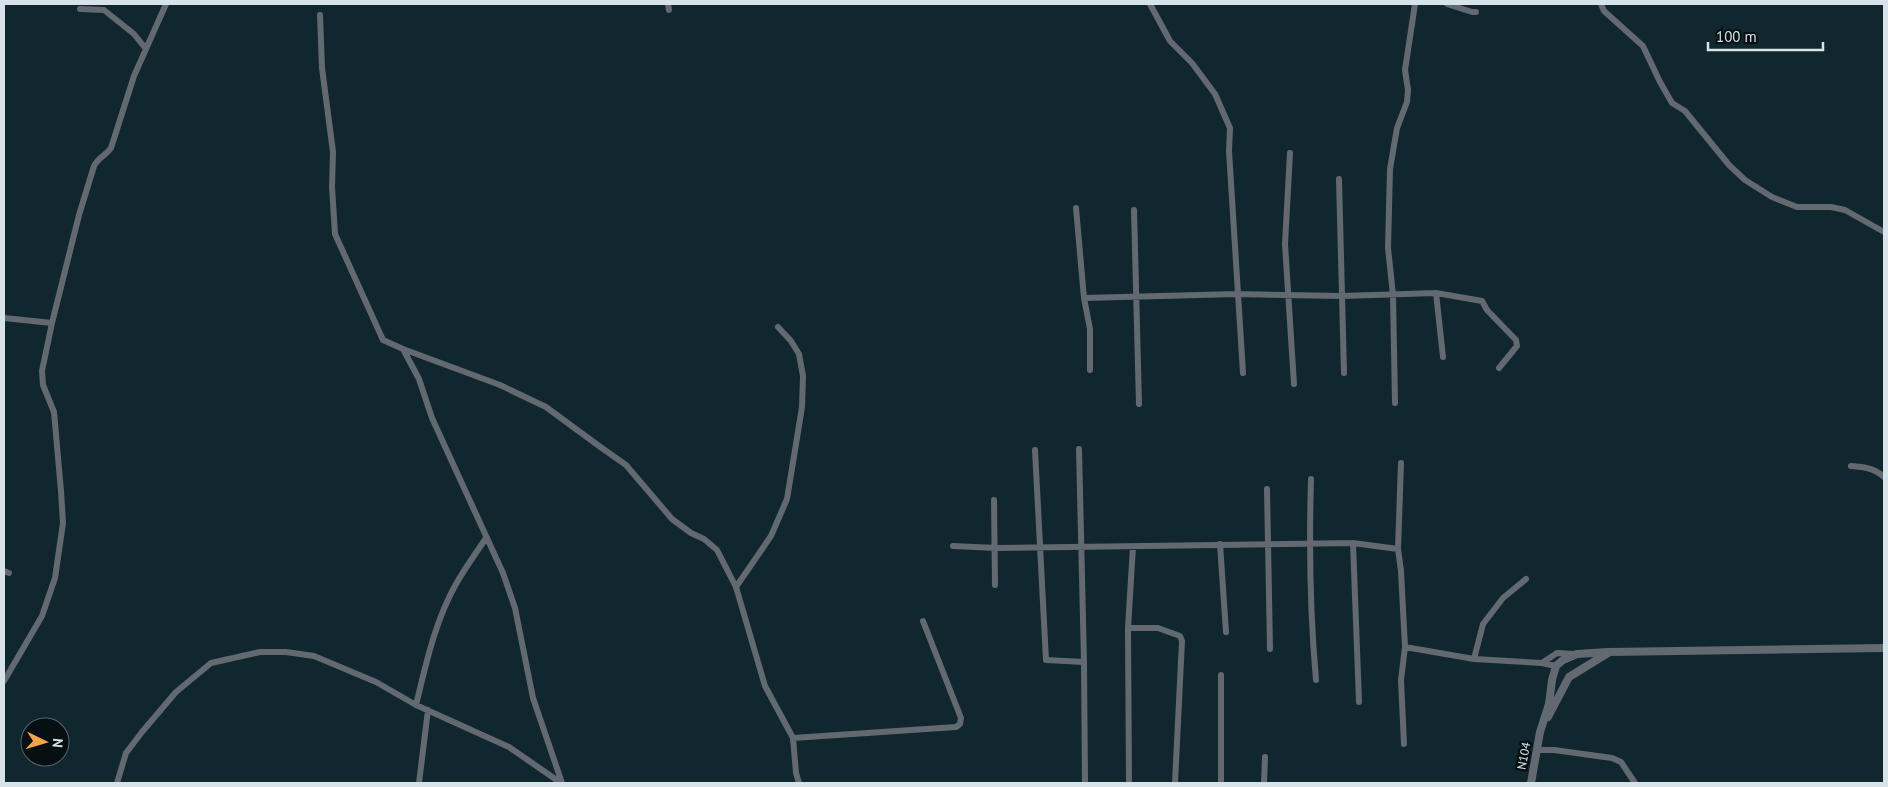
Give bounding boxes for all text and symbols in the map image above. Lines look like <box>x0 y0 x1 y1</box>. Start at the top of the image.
scale bar <box>1708 20 1823 52</box>
text: 100 m <box>1716 27 1757 46</box>
north arrow <box>20 717 70 767</box>
text: N <box>49 738 67 749</box>
street label: N104 <box>1514 740 1534 771</box>

